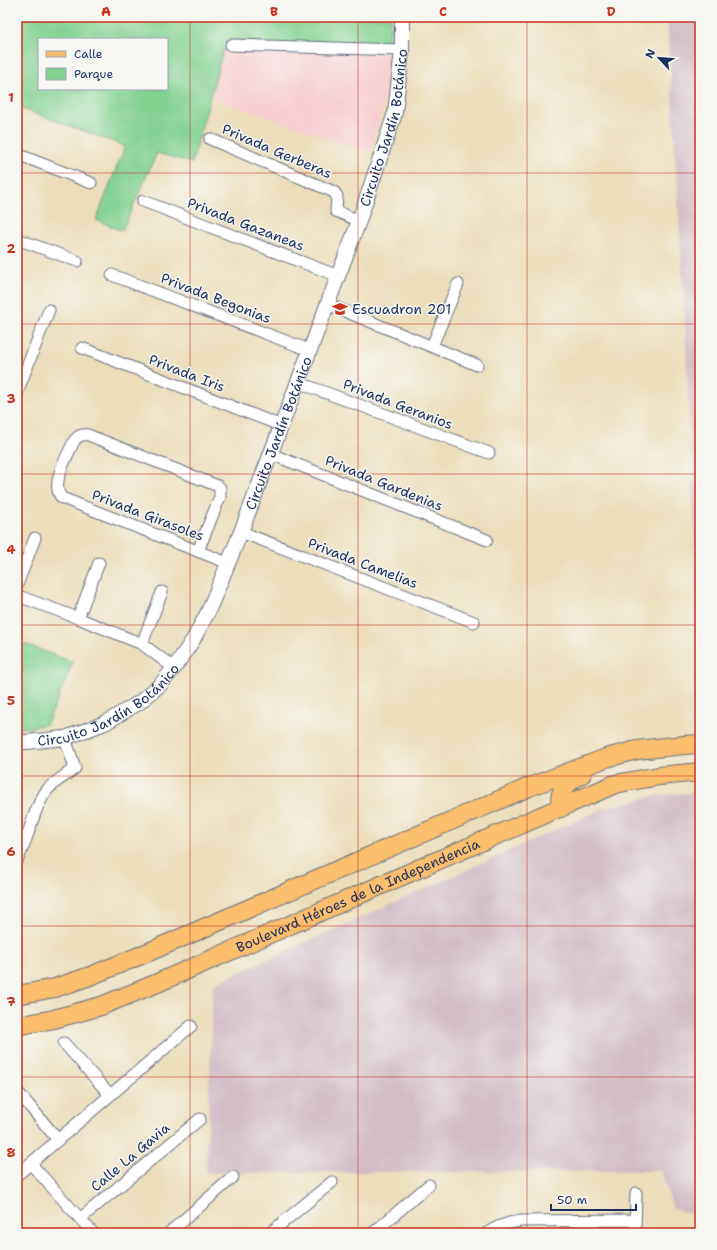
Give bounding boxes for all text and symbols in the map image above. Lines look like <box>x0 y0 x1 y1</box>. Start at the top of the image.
text: A <box>101 3 111 20</box>
text: B <box>270 3 278 20</box>
text: C <box>439 3 447 20</box>
text: D <box>606 3 616 20</box>
legend <box>38 38 168 90</box>
north arrow <box>639 38 679 78</box>
text: Calle <box>74 46 103 62</box>
text: N <box>642 46 659 61</box>
street label: Circuito Jardín Botánico <box>355 48 411 209</box>
text: Parque <box>74 66 113 82</box>
text: 1 <box>8 89 14 106</box>
street label: Privada Gerberas <box>219 120 335 182</box>
street label: Privada Gazaneas <box>185 193 307 255</box>
text: 2 <box>6 240 16 257</box>
street label: Privada Begonias <box>158 269 274 327</box>
school or university icon: Escuadron 201 <box>331 300 349 318</box>
place label: Escuadron 201 <box>352 300 451 318</box>
street label: Privada Iris <box>146 350 228 396</box>
street label: Circuito Jardín Botánico <box>241 354 316 512</box>
street label: Privada Geranios <box>341 375 455 433</box>
text: 3 <box>6 390 16 407</box>
street label: Privada Gardenias <box>322 451 446 515</box>
street label: Privada Girasoles <box>89 485 207 545</box>
street label: Privada Camelias <box>305 534 421 592</box>
text: 4 <box>6 541 16 558</box>
street label: Circuito Jardín Botánico <box>37 660 183 750</box>
text: 5 <box>7 692 15 709</box>
street label: Boulevard Héroes de la Independencia <box>233 834 483 956</box>
text: 6 <box>6 843 16 860</box>
text: 7 <box>6 993 16 1010</box>
street label: Calle La Gavia <box>87 1119 173 1195</box>
text: 8 <box>6 1144 16 1161</box>
scale bar <box>551 1186 636 1212</box>
text: 50 m <box>557 1192 587 1208</box>

